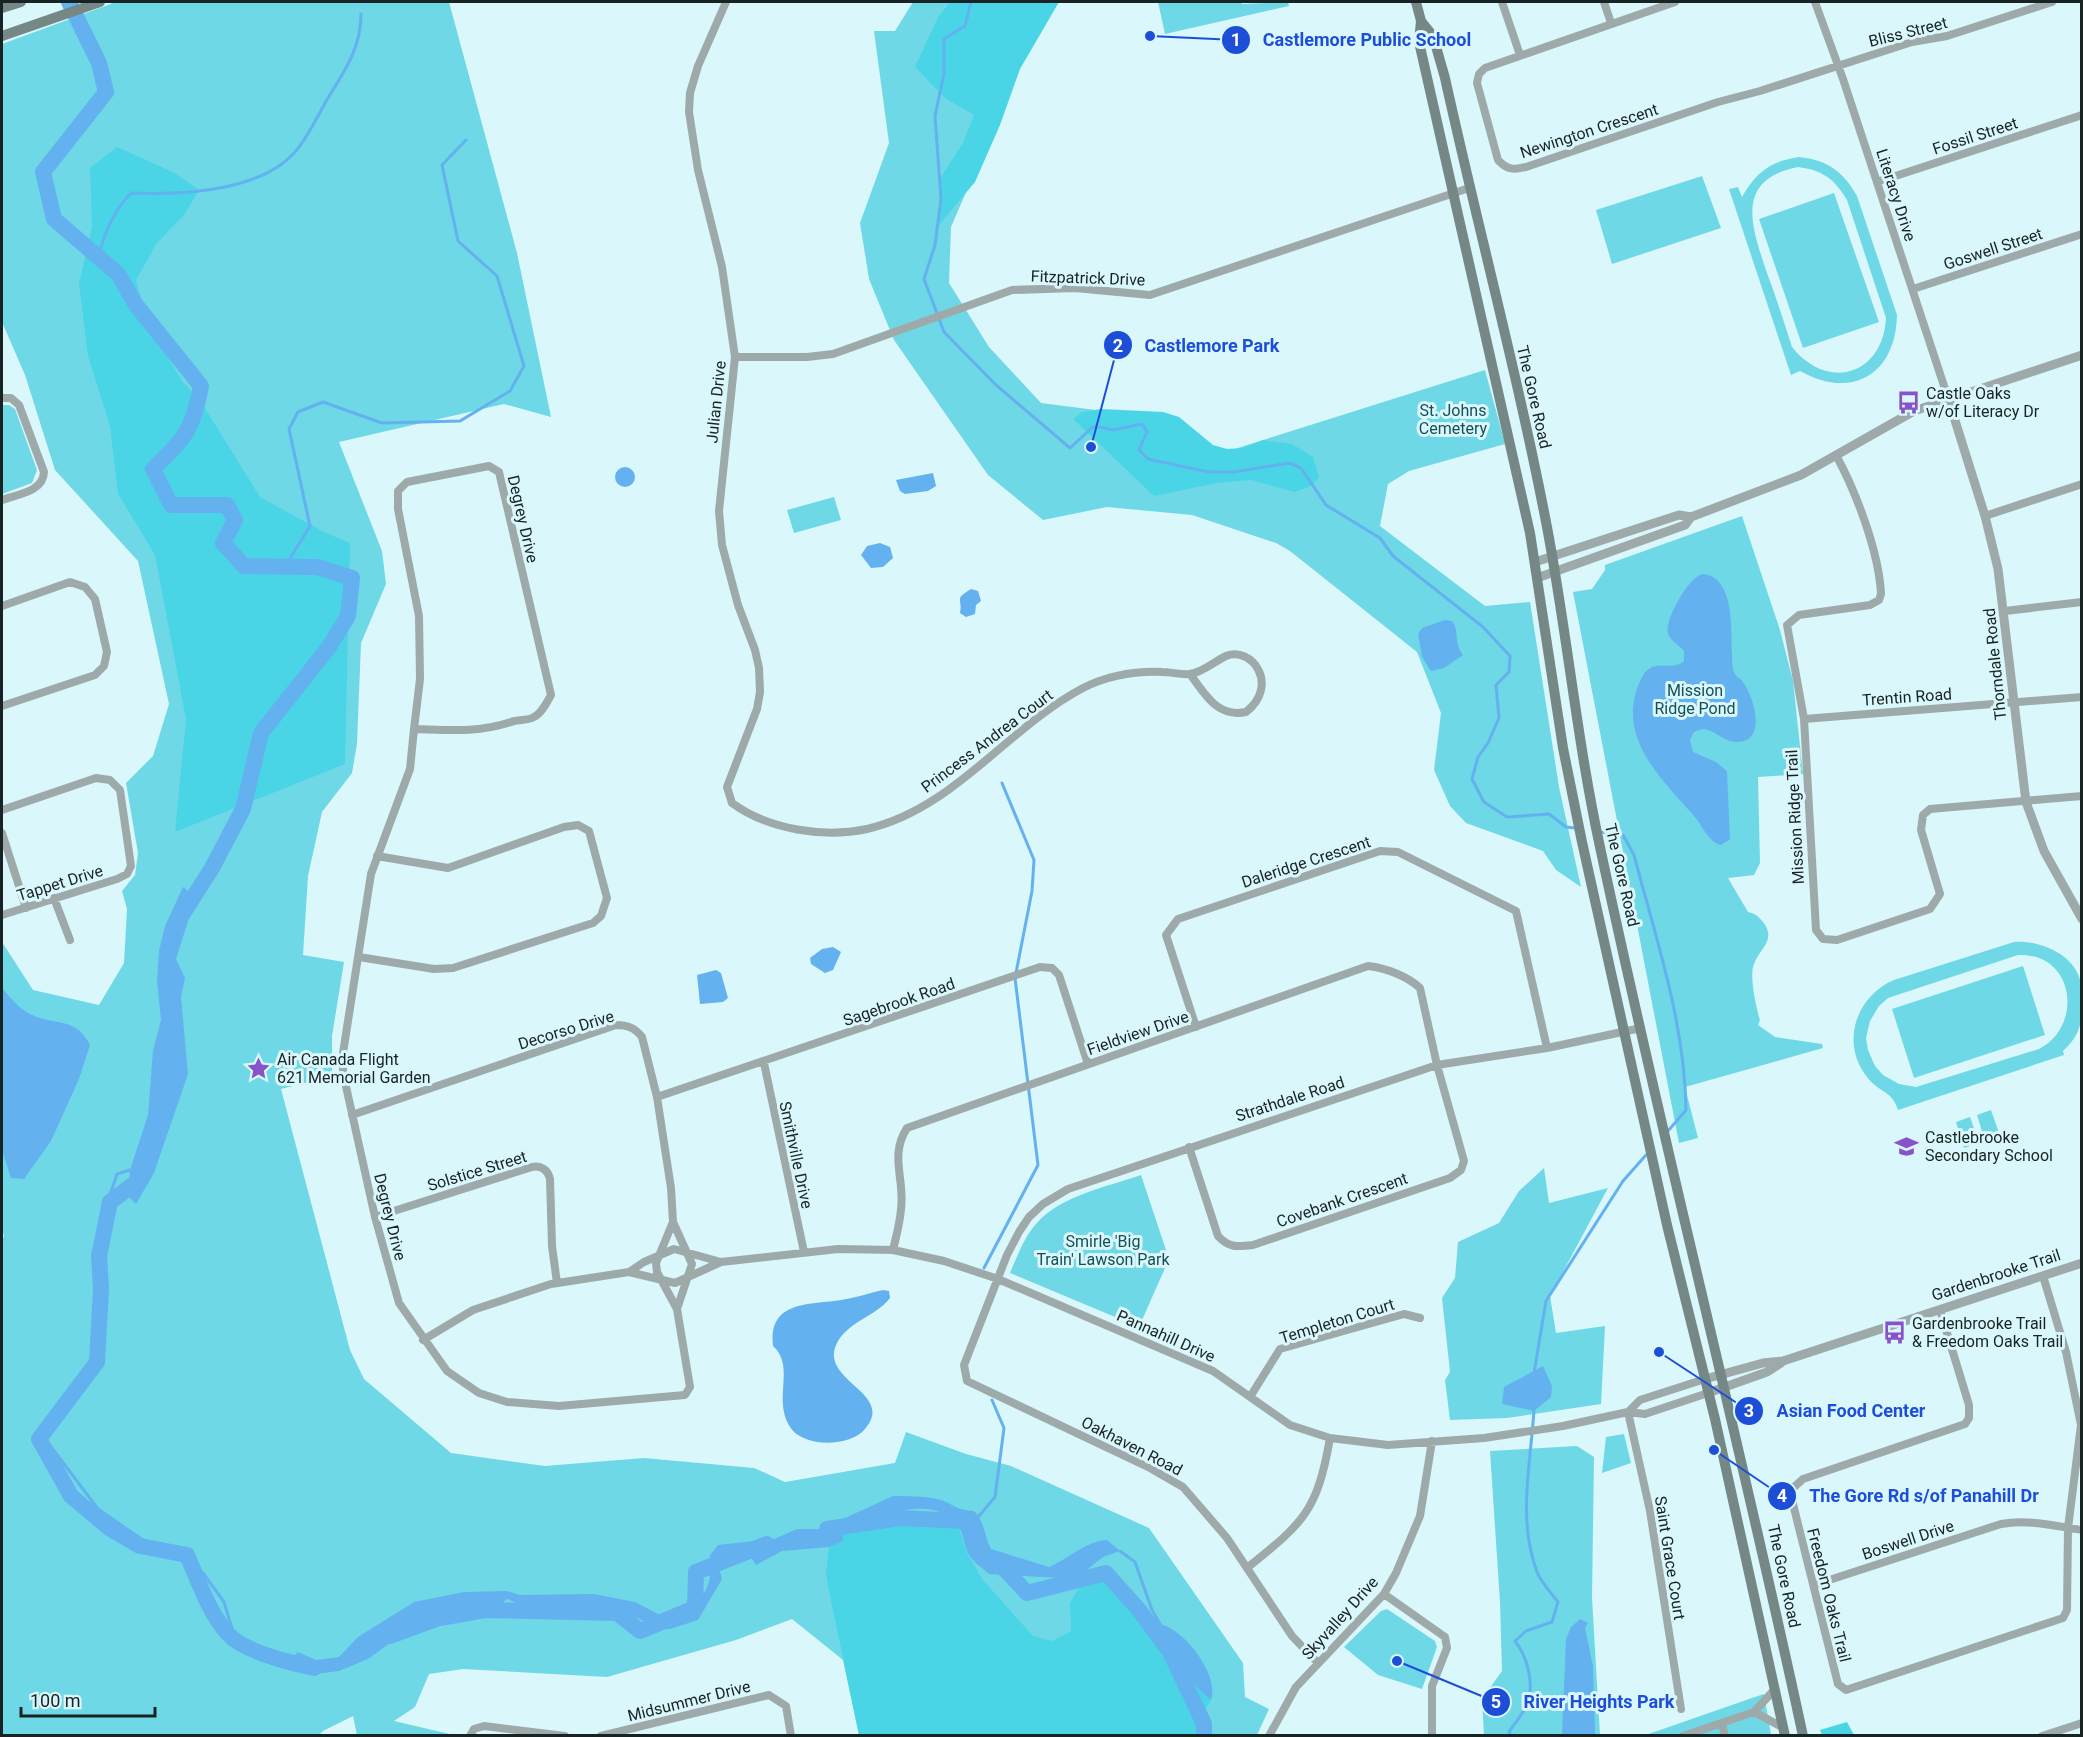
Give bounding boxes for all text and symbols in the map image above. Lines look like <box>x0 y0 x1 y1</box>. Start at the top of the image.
street label: Bliss Street <box>1867 13 1949 51</box>
callout: Castlemore Public School <box>1221 22 1483 58</box>
text: 1 <box>1231 29 1241 50</box>
text: Castlemore Public School <box>1263 29 1471 50</box>
street label: Newington Crescent <box>1518 100 1660 162</box>
street label: Fossil Street <box>1930 113 2020 159</box>
street label: Literacy Drive <box>1872 146 1920 244</box>
street label: Goswell Street <box>1941 224 2045 274</box>
street label: Fitzpatrick Drive <box>1030 267 1146 289</box>
callout: Castlemore Park <box>1103 327 1292 363</box>
text: 2 <box>1113 335 1123 356</box>
text: Castlemore Park <box>1145 335 1280 356</box>
street label: The Gore Road <box>1513 344 1555 450</box>
street label: Julian Drive <box>702 360 730 444</box>
place label: Castle Oaks w/of Literacy Dr <box>1926 384 2040 421</box>
bus stop icon: Castle Oaks w/of Literacy Dr <box>1895 389 1921 415</box>
park label: St. Johns Cemetery <box>1419 401 1488 438</box>
street label: Degrey Drive <box>504 473 542 565</box>
street label: Thorndale Road <box>1980 607 2010 721</box>
park label: Mission Ridge Pond <box>1654 681 1736 718</box>
street label: Trentin Road <box>1861 684 1953 710</box>
street label: Princess Andrea Court <box>918 685 1056 797</box>
street label: Mission Ridge Trail <box>1782 749 1808 885</box>
street label: The Gore Road <box>1601 822 1643 928</box>
street label: Daleridge Crescent <box>1239 832 1373 892</box>
street label: Tappet Drive <box>15 861 105 905</box>
street label: Sagebrook Road <box>841 974 957 1030</box>
street label: Decorso Drive <box>516 1006 616 1054</box>
street label: Fieldview Drive <box>1085 1007 1191 1059</box>
place label: Air Canada Flight 621 Memorial Garden <box>277 1050 431 1087</box>
place icon: Air Canada Flight 621 Memorial Garden <box>246 1055 272 1081</box>
street label: Strathdale Road <box>1233 1072 1347 1126</box>
street label: Smithville Drive <box>775 1100 817 1210</box>
place label: Castlebrooke Secondary School <box>1925 1128 2053 1165</box>
school or university icon: Castlebrooke Secondary School <box>1894 1133 1920 1159</box>
street label: Solstice Street <box>425 1147 529 1195</box>
street label: Covebank Crescent <box>1274 1169 1410 1231</box>
street label: Degrey Drive <box>370 1171 410 1263</box>
park label: Smirle 'Big Train' Lawson Park <box>1036 1232 1171 1269</box>
street label: Gardenbrooke Trail <box>1929 1245 2063 1305</box>
street label: Templeton Court <box>1277 1295 1397 1347</box>
street label: Pannahill Drive <box>1114 1306 1218 1366</box>
place label: Gardenbrooke Trail & Freedom Oaks Trail <box>1912 1314 2063 1351</box>
bus stop icon: Gardenbrooke Trail & Freedom Oaks Trail <box>1881 1319 1907 1345</box>
callout: Asian Food Center <box>1734 1393 1937 1429</box>
text: 3 <box>1744 1400 1754 1421</box>
text: Asian Food Center <box>1777 1400 1926 1421</box>
street label: Oakhaven Road <box>1078 1412 1186 1480</box>
callout: The Gore Rd s/of Panahill Dr <box>1767 1478 2050 1514</box>
text: 4 <box>1777 1485 1787 1506</box>
text: The Gore Rd s/of Panahill Dr <box>1809 1485 2039 1506</box>
street label: Saint Grace Court <box>1651 1495 1689 1621</box>
street label: Boswell Drive <box>1860 1516 1956 1564</box>
street label: The Gore Road <box>1764 1523 1804 1629</box>
street label: Freedom Oaks Trail <box>1803 1526 1855 1664</box>
street label: Skyvalley Drive <box>1298 1573 1382 1663</box>
street label: Midsummer Drive <box>626 1677 752 1725</box>
scale bar <box>21 1680 154 1718</box>
callout: River Heights Park <box>1481 1684 1686 1720</box>
text: 100 m <box>30 1690 81 1711</box>
text: 5 <box>1491 1691 1501 1712</box>
text: River Heights Park <box>1524 1691 1675 1712</box>

